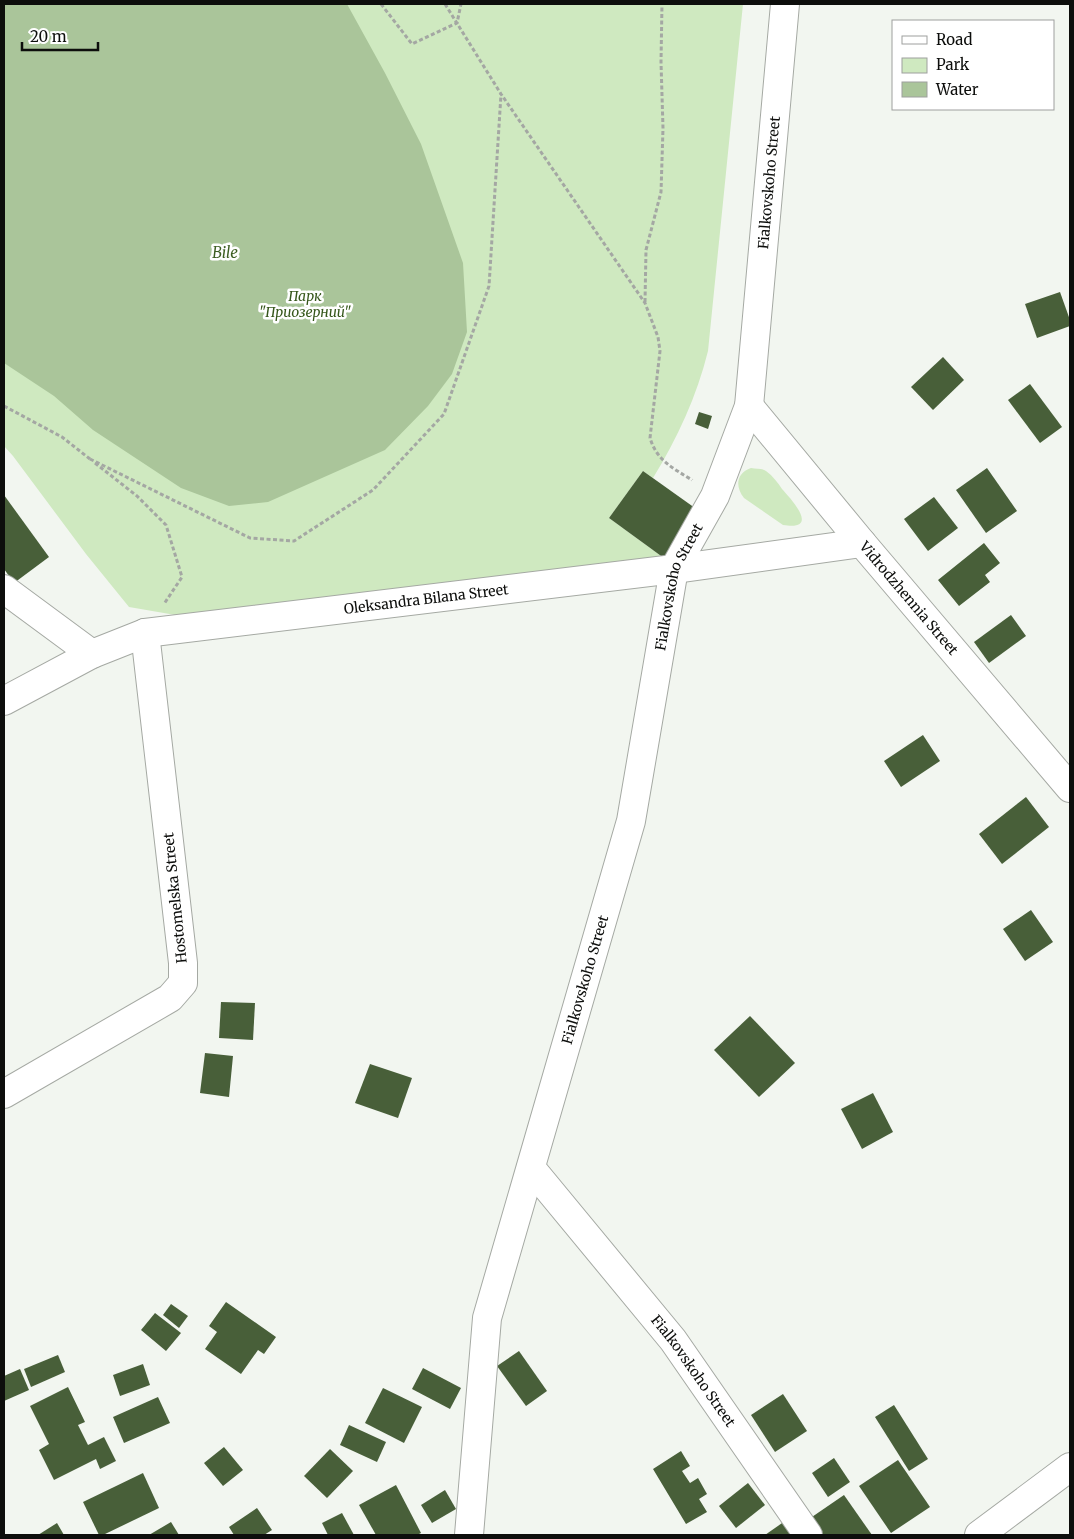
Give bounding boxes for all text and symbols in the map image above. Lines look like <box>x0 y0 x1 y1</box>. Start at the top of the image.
scale bar <box>22 20 99 52</box>
legend <box>892 20 1054 110</box>
text: 20 m <box>30 27 67 46</box>
text: Road <box>936 30 972 49</box>
text: Park <box>936 55 970 74</box>
text: Water <box>935 80 979 99</box>
street label: Fialkovskoho Street <box>754 115 784 250</box>
water label: Bile <box>212 243 238 262</box>
park label: Парк "Приозерний" <box>259 287 351 321</box>
street label: Fialkovskoho Street <box>651 520 707 652</box>
street label: Vidrodzhennia Street <box>855 537 962 659</box>
street label: Oleksandra Bilana Street <box>343 580 510 618</box>
street label: Hostomelska Street <box>159 831 191 964</box>
street label: Fialkovskoho Street <box>558 913 612 1046</box>
street label: Fialkovskoho Street <box>647 1311 740 1431</box>

